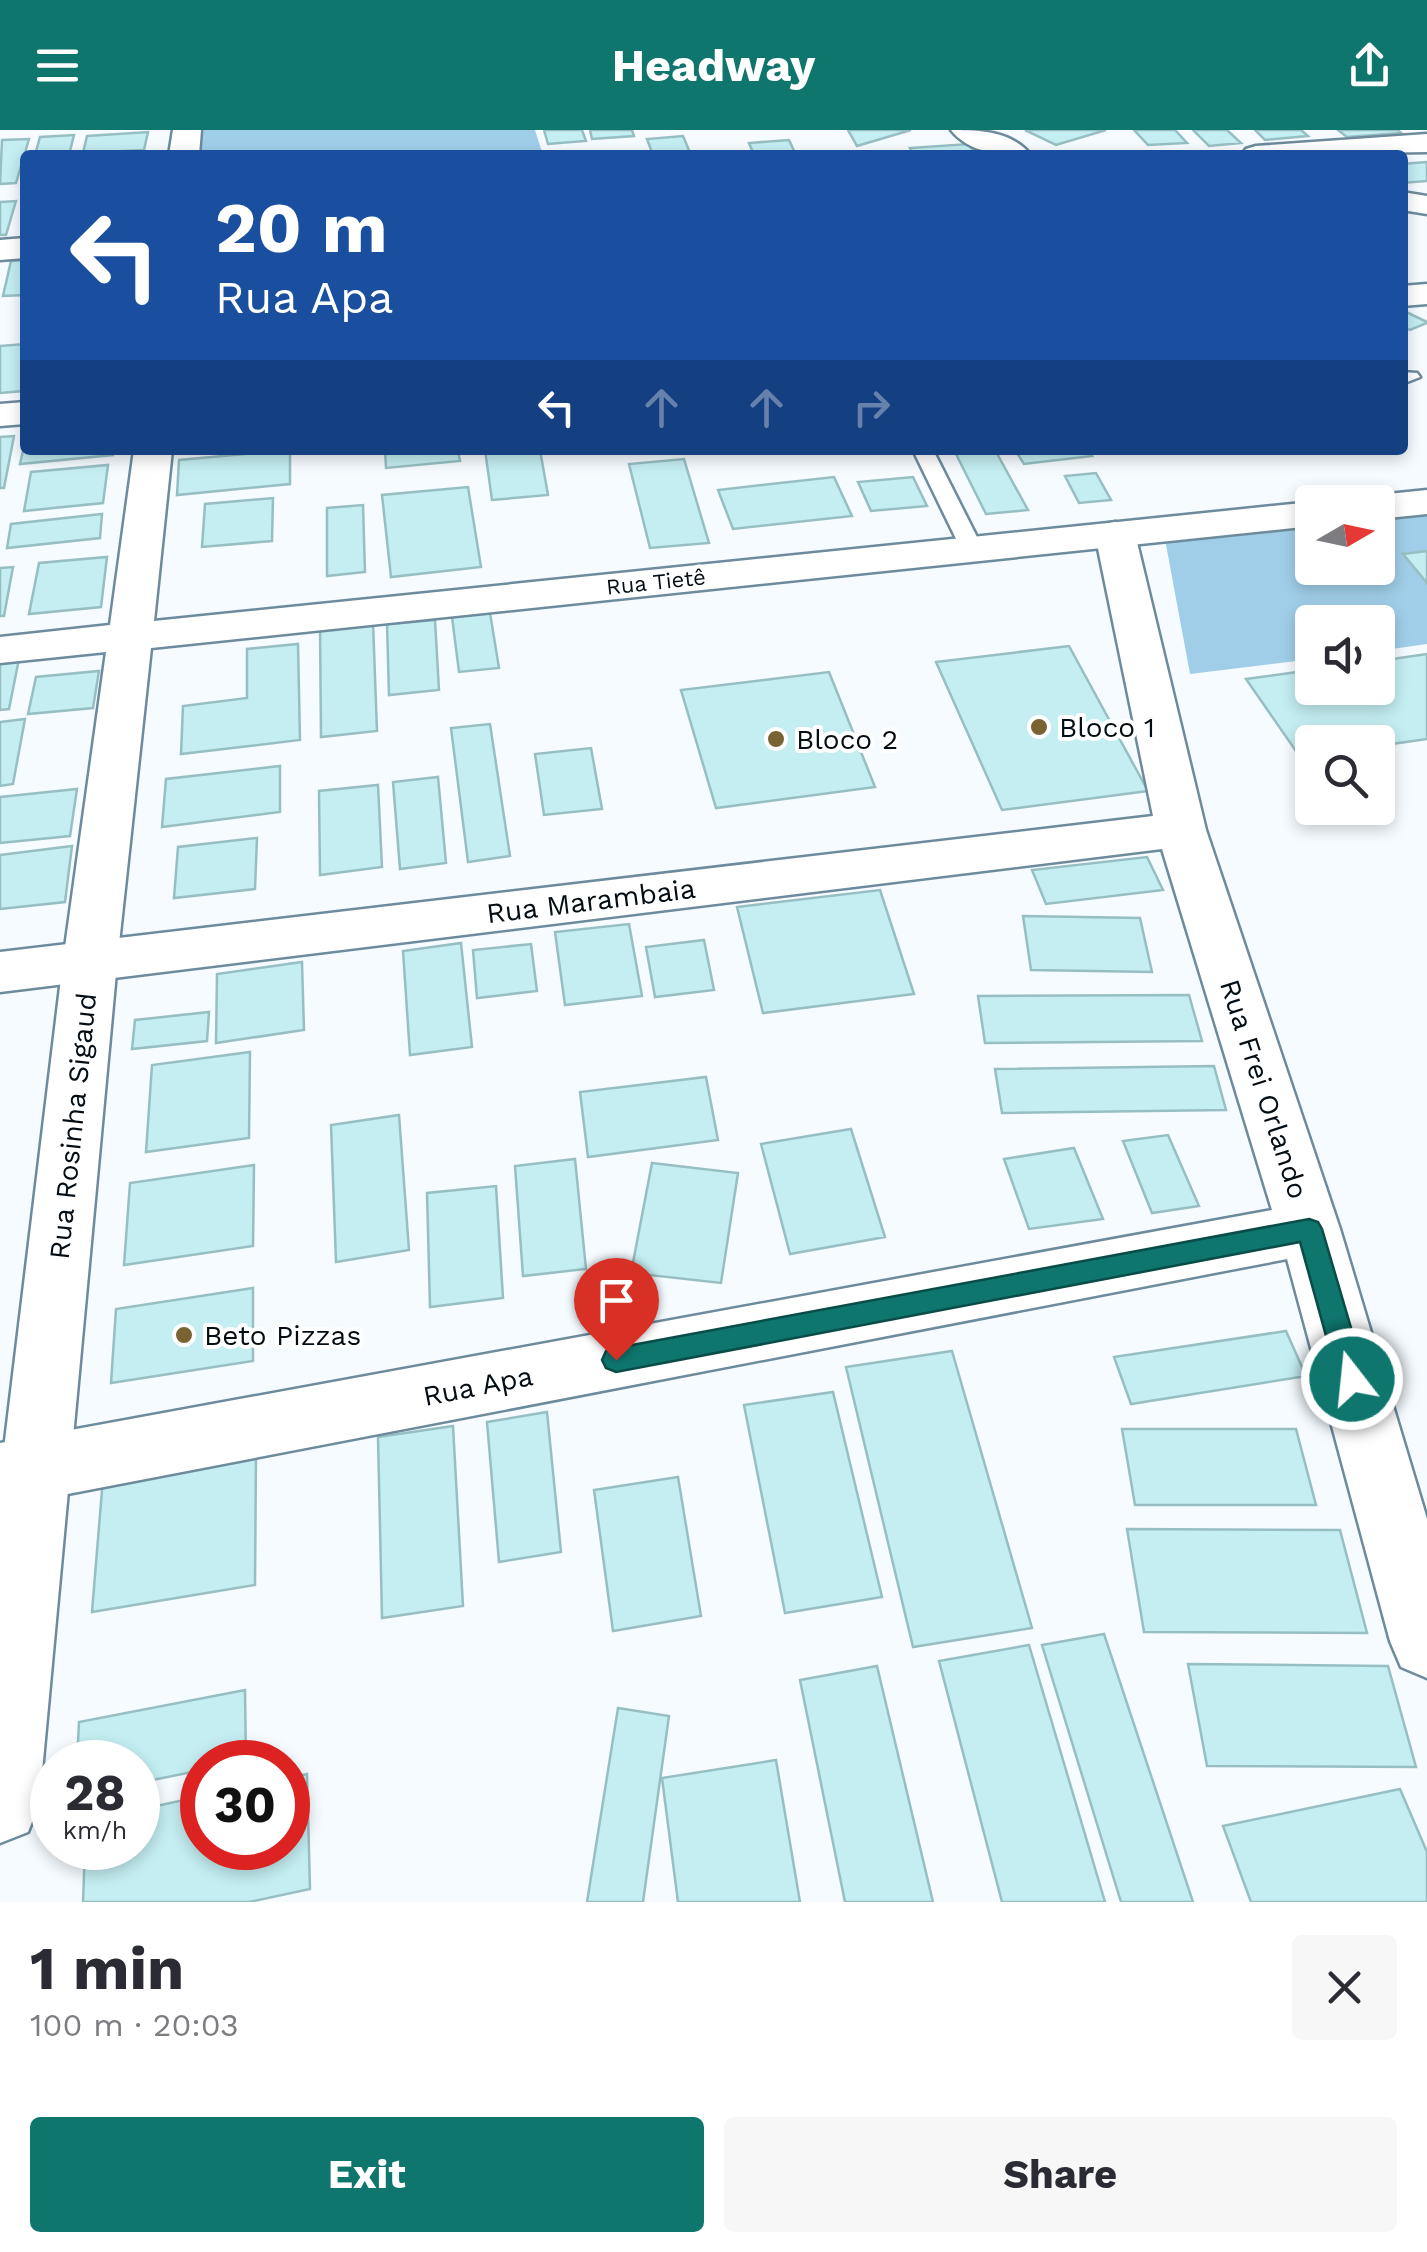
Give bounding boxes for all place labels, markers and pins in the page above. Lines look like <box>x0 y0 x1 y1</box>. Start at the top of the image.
place label: Bloco 1 <box>1059 711 1155 744</box>
marker: Bloco 1 <box>1028 716 1050 738</box>
place label: Bloco 2 <box>796 723 898 756</box>
marker: Bloco 2 <box>765 728 787 750</box>
pin <box>574 1258 659 1361</box>
place label: Beto Pizzas <box>204 1319 361 1352</box>
marker: Beto Pizzas <box>173 1324 195 1346</box>

